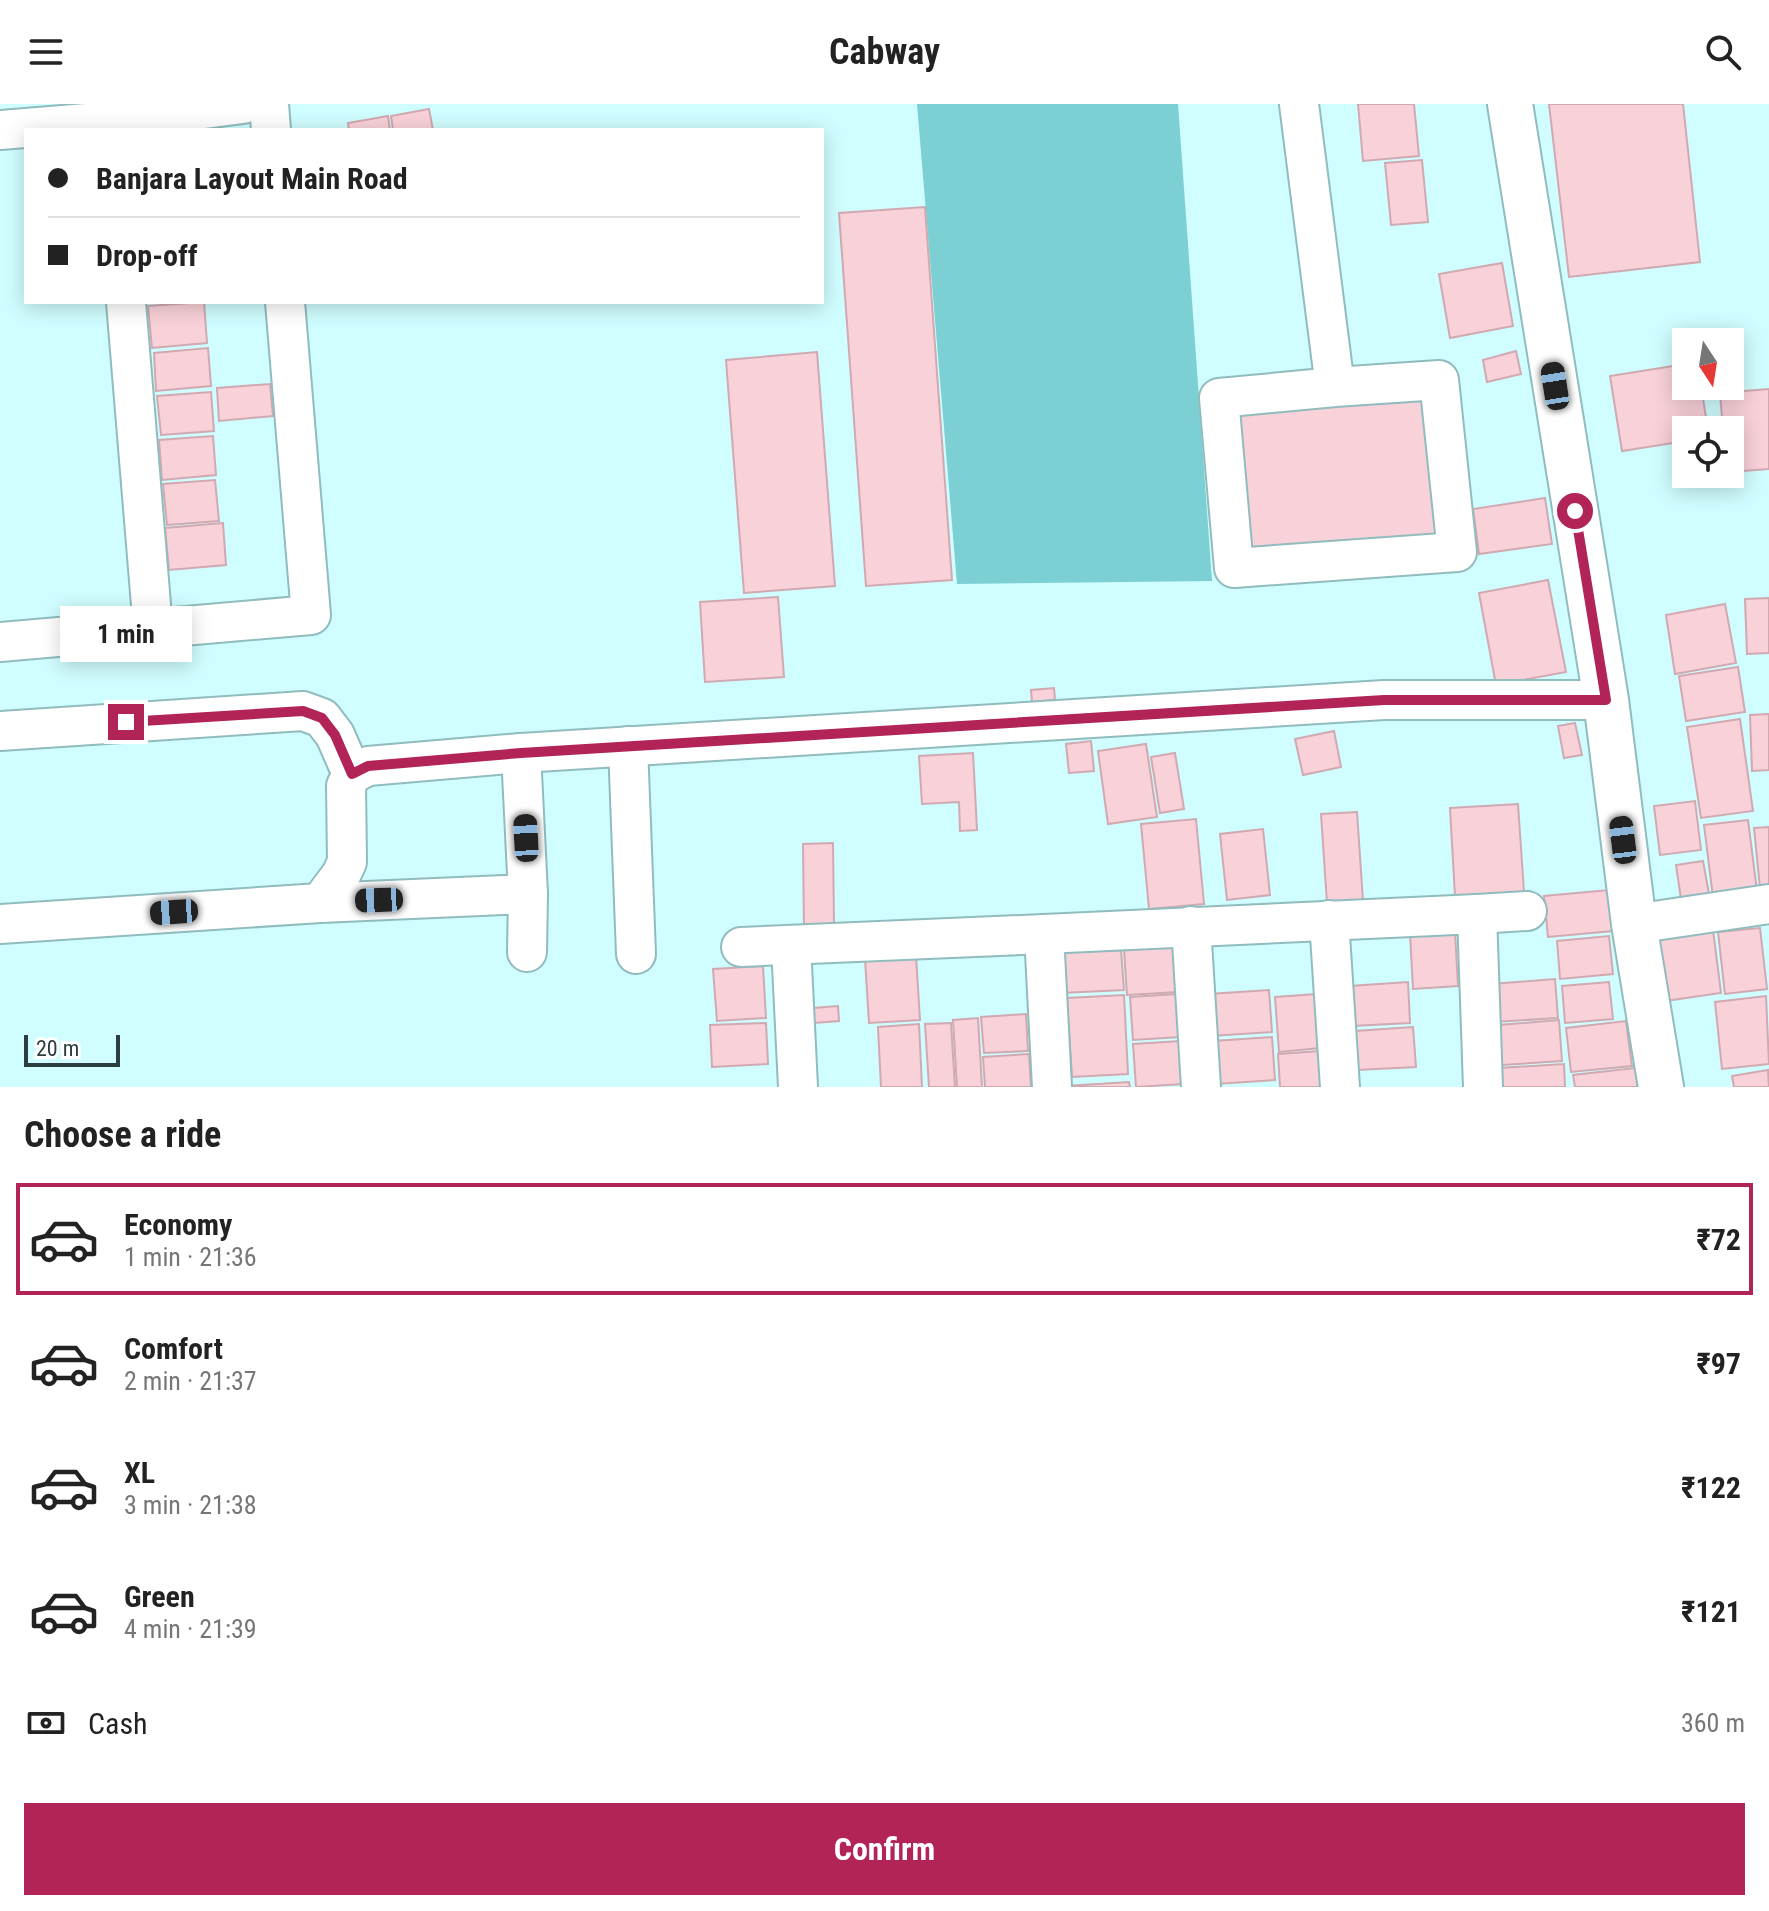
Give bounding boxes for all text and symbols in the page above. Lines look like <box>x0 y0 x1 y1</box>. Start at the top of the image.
icon: menu <box>24 30 68 74</box>
icon: search <box>1701 30 1745 74</box>
text: Cabway <box>829 31 940 73</box>
text: Banjara Layout Main Road <box>96 161 408 196</box>
text: Drop-off <box>96 238 198 273</box>
north arrow <box>1672 328 1744 400</box>
map controls <box>1672 328 1744 488</box>
car <box>1539 360 1571 412</box>
button: locate <box>1672 416 1744 488</box>
route start <box>1557 493 1593 529</box>
callout: 1 min <box>60 606 192 662</box>
text: 1 min <box>97 619 155 649</box>
route end <box>108 704 144 740</box>
car <box>513 813 539 863</box>
car <box>1608 815 1638 865</box>
car <box>355 887 403 913</box>
car <box>149 898 199 926</box>
scale bar <box>24 1031 120 1067</box>
text: 20 m <box>36 1036 79 1061</box>
text: Choose a ride <box>24 1114 221 1156</box>
icon: car <box>28 1203 100 1275</box>
text: Economy <box>124 1207 232 1242</box>
text: ₹72 <box>1696 1222 1741 1257</box>
text: 1 min · 21:36 <box>124 1242 257 1272</box>
icon: car <box>28 1327 100 1399</box>
text: Comfort <box>124 1331 223 1366</box>
text: ₹97 <box>1696 1346 1741 1381</box>
text: 2 min · 21:37 <box>124 1366 257 1396</box>
icon: car <box>28 1451 100 1523</box>
text: XL <box>124 1455 155 1490</box>
text: ₹122 <box>1681 1470 1741 1505</box>
text: 3 min · 21:38 <box>124 1490 257 1520</box>
icon: car <box>28 1575 100 1647</box>
text: Green <box>124 1579 195 1614</box>
text: ₹121 <box>1681 1594 1741 1629</box>
text: 4 min · 21:39 <box>124 1614 257 1644</box>
icon: cash <box>24 1701 68 1745</box>
text: Cash <box>88 1706 148 1741</box>
text: 360 m <box>1681 1708 1745 1738</box>
button: Confirm <box>24 1803 1745 1895</box>

